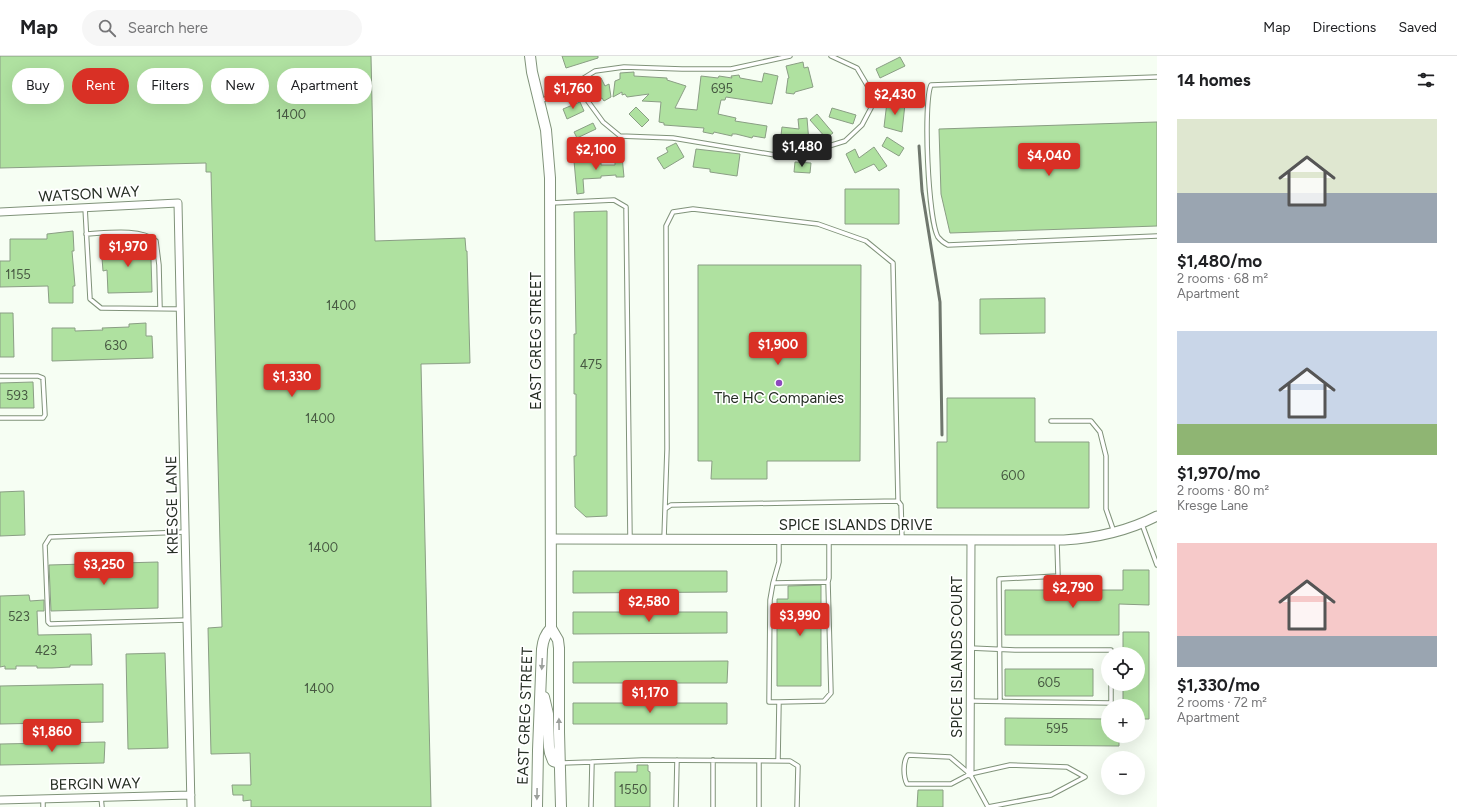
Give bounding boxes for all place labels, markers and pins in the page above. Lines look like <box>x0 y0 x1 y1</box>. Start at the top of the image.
pin: $1,760 <box>540 76 606 110</box>
pin: $2,430 <box>862 82 928 116</box>
pin: $1,480 <box>769 134 835 168</box>
pin: $2,100 <box>563 137 629 171</box>
pin: $4,040 <box>1016 143 1082 177</box>
pin: $1,970 <box>95 234 161 268</box>
pin: $1,900 <box>745 332 811 366</box>
pin: $1,330 <box>259 364 325 398</box>
marker: The HC Companies <box>774 378 784 388</box>
place label: The HC Companies <box>714 389 844 407</box>
pin: $3,250 <box>71 552 137 586</box>
pin: $2,790 <box>1040 575 1106 609</box>
pin: $2,580 <box>616 589 682 623</box>
pin: $3,990 <box>767 603 833 637</box>
pin: $1,170 <box>617 680 683 714</box>
pin: $1,860 <box>19 719 85 753</box>

